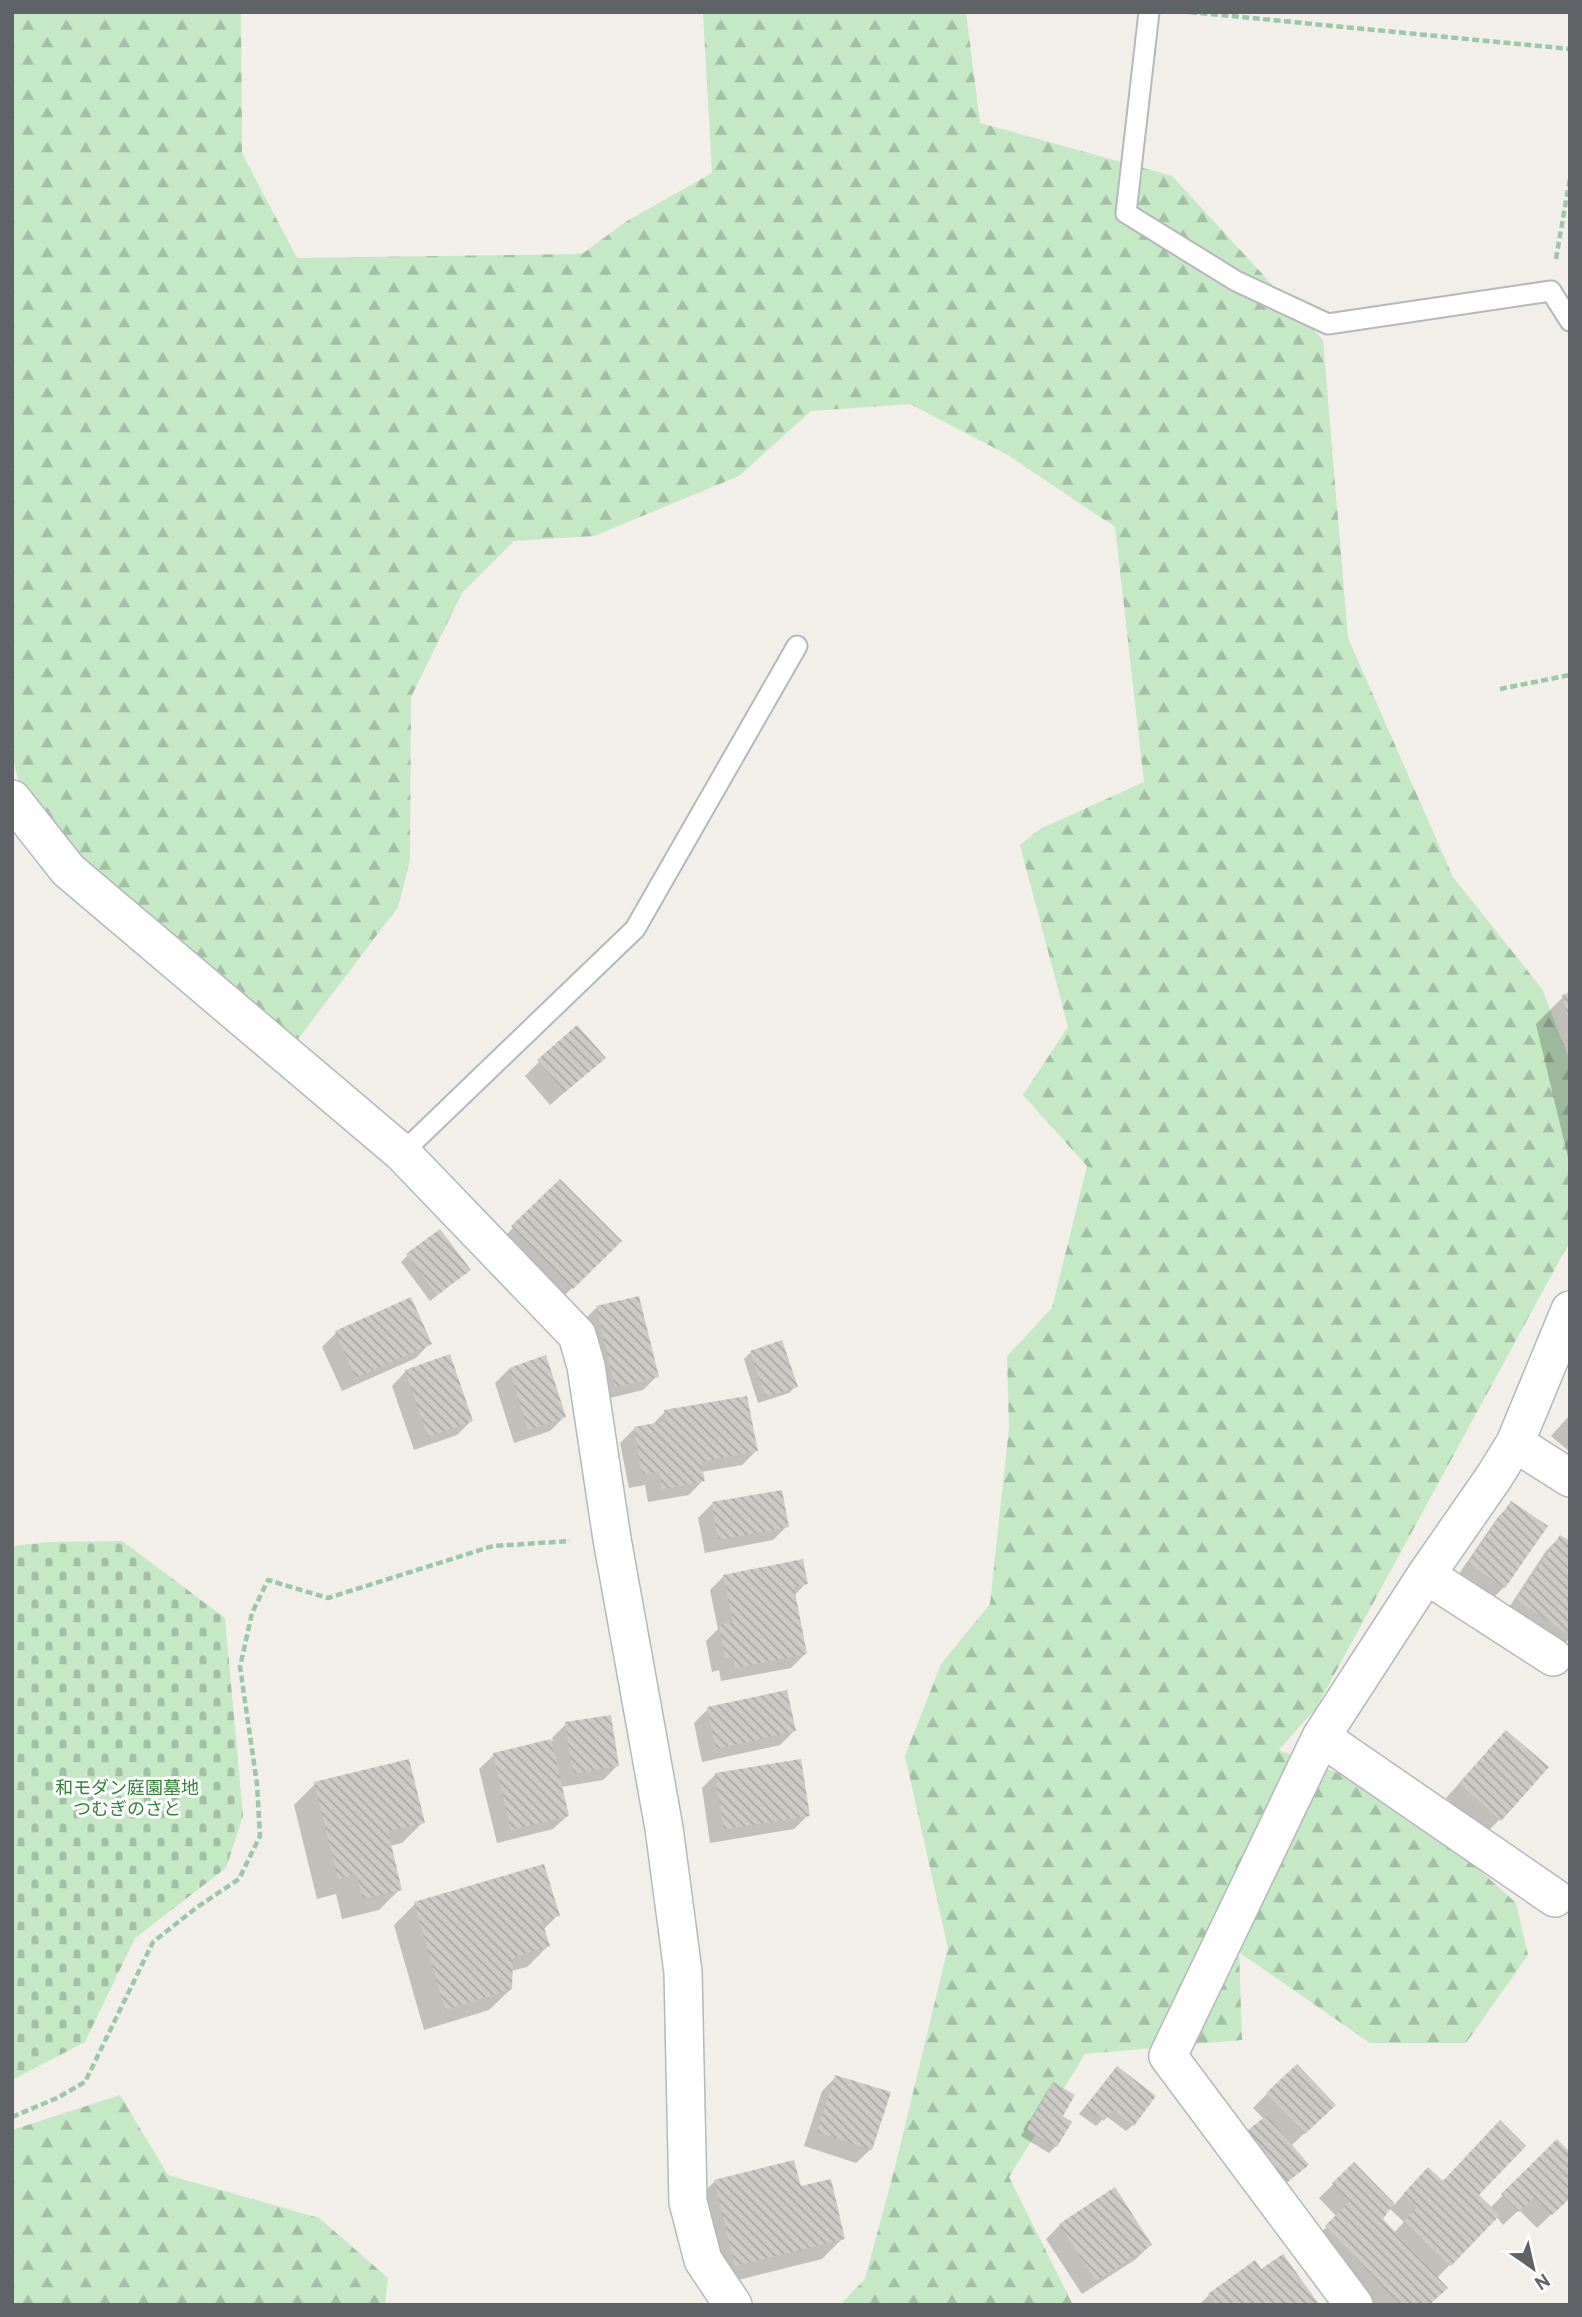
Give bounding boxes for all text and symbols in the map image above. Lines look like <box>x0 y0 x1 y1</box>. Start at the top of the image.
park label: 和モダン庭園墓地 つむぎのさと <box>55 1778 199 1822</box>
north arrow <box>1498 2233 1568 2303</box>
text: N <box>1529 2267 1554 2294</box>

